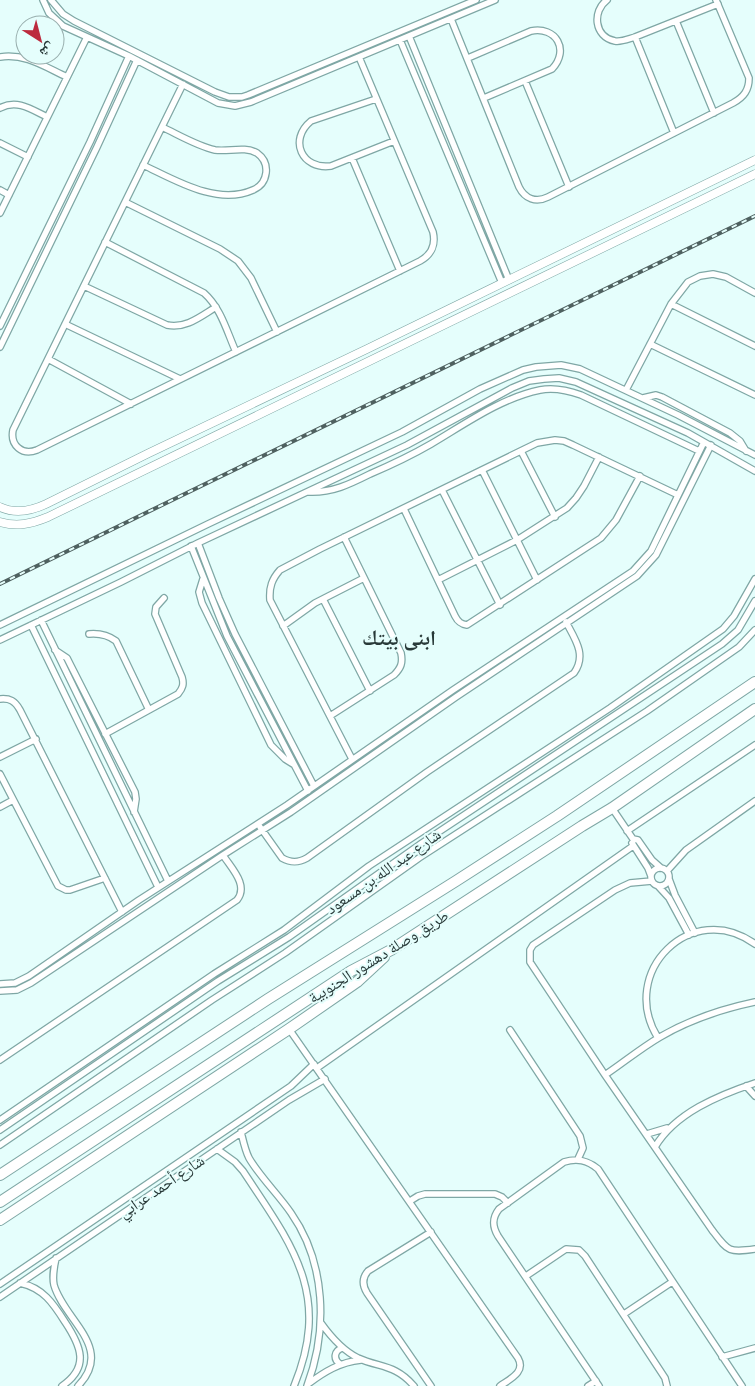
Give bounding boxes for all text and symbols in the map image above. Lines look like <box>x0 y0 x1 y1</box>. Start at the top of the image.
north arrow <box>15 15 65 65</box>
text: ش <box>36 39 58 61</box>
district label: ابنى بيتك <box>362 625 436 651</box>
street label: شارع عبد الله بن مسعود <box>322 825 445 919</box>
street label: طريق وصلة دهشور الجنوبية <box>305 906 452 1008</box>
street label: شارع أحمد عرابي <box>115 1151 210 1225</box>

